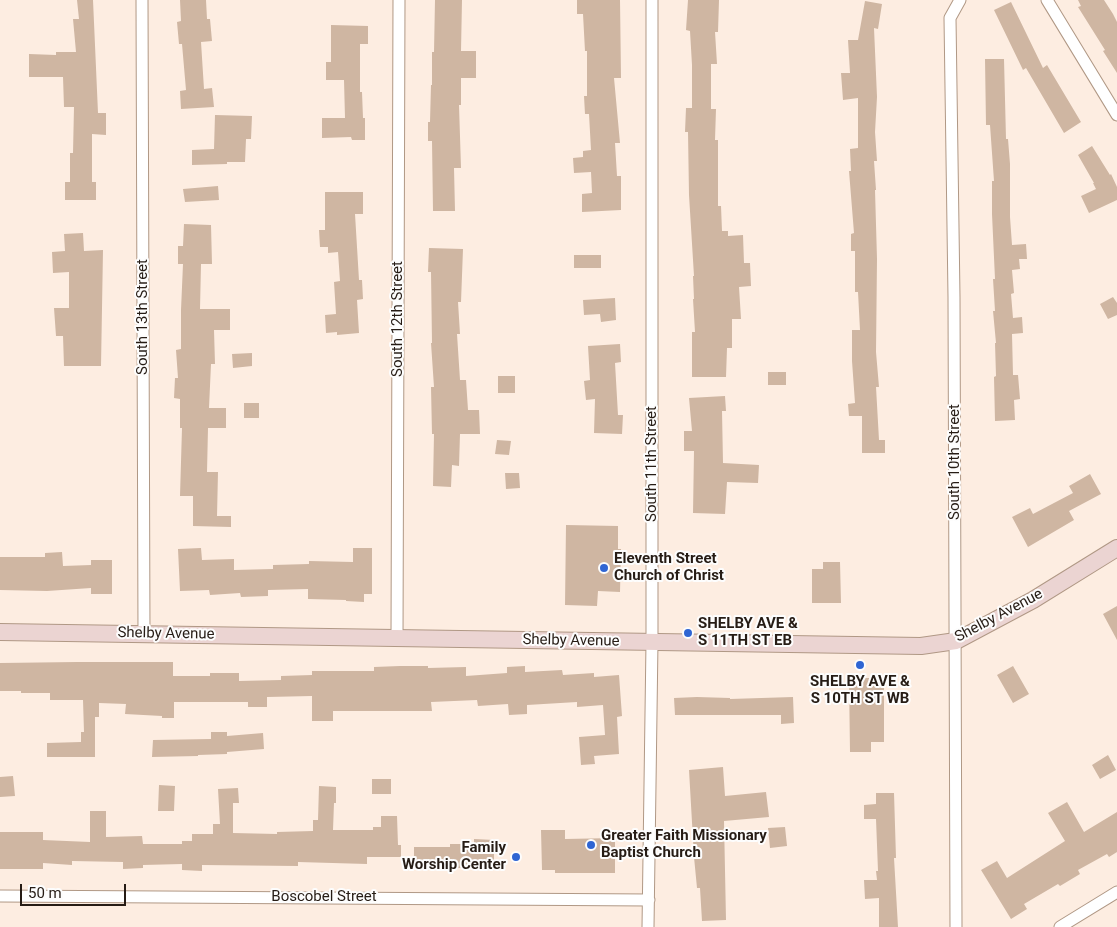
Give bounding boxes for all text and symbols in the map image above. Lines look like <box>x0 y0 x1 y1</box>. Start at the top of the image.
street label: South 13th Street <box>134 259 152 375</box>
street label: South 12th Street <box>389 261 407 377</box>
street label: South 10th Street <box>946 404 964 520</box>
street label: South 11th Street <box>643 406 661 522</box>
place label: Eleventh Street Church of Christ <box>614 550 724 585</box>
marker: Eleventh Street Church of Christ <box>598 562 610 574</box>
street label: Shelby Avenue <box>952 585 1046 647</box>
place label: SHELBY AVE & S 11TH ST EB <box>698 615 798 650</box>
street label: Shelby Avenue <box>117 624 215 644</box>
marker: SHELBY AVE & S 11TH ST EB <box>682 627 694 639</box>
street label: Shelby Avenue <box>522 631 620 651</box>
marker: SHELBY AVE & S 10TH ST WB <box>854 659 866 671</box>
place label: SHELBY AVE & S 10TH ST WB <box>810 673 910 708</box>
place label: Greater Faith Missionary Baptist Church <box>601 827 767 862</box>
place label: Family Worship Center <box>402 839 506 874</box>
marker: Greater Faith Missionary Baptist Church <box>585 839 597 851</box>
marker: Family Worship Center <box>510 851 522 863</box>
scale bar <box>22 874 129 906</box>
text: 50 m <box>28 884 62 902</box>
street label: Boscobel Street <box>271 888 377 906</box>

